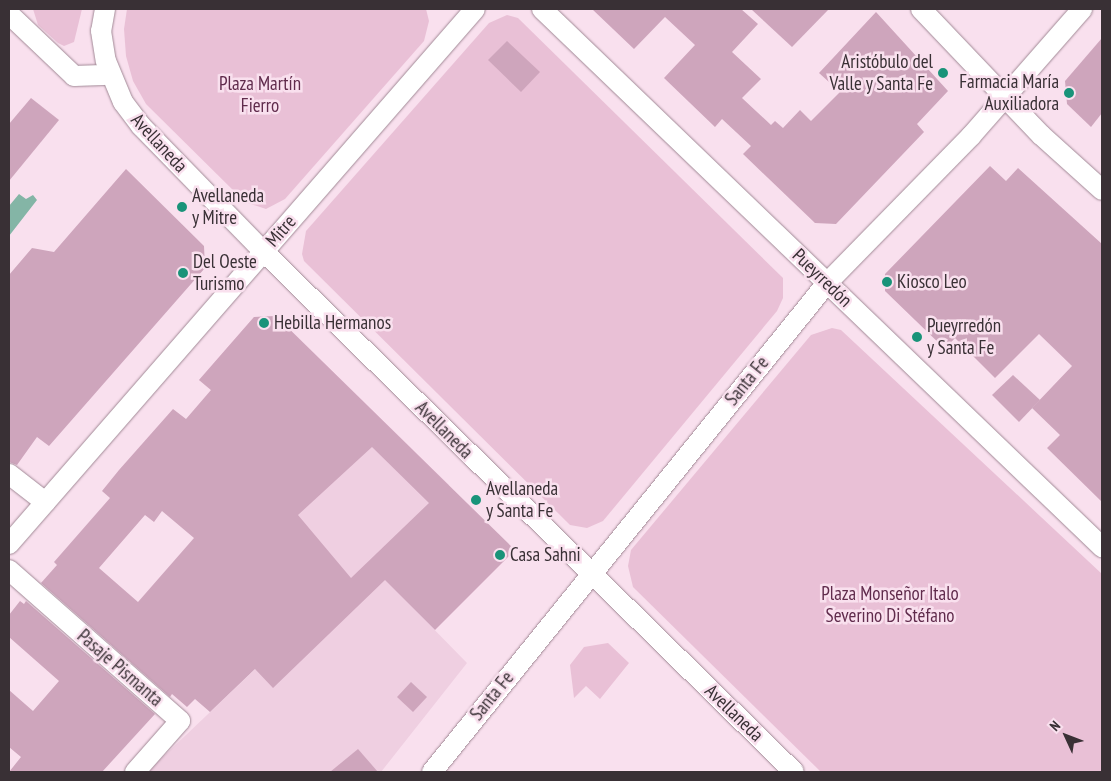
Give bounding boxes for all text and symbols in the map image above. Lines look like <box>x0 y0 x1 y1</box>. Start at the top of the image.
place label: Aristóbulo del Valle y Santa Fe <box>829 51 933 95</box>
marker: Aristóbulo del Valle y Santa Fe <box>937 67 949 79</box>
place label: Farmacia María Auxiliadora <box>959 71 1059 115</box>
park label: Plaza Martín Fierro <box>219 73 301 117</box>
marker: Farmacia María Auxiliadora <box>1063 87 1075 99</box>
street label: Avellaneda <box>126 109 192 177</box>
place label: Avellaneda y Mitre <box>192 185 264 229</box>
marker: Avellaneda y Mitre <box>176 201 188 213</box>
street label: Mitre <box>261 211 301 251</box>
street label: Pueyrredón <box>787 244 857 312</box>
place label: Del Oeste Turismo <box>193 251 257 295</box>
marker: Del Oeste Turismo <box>177 267 189 279</box>
place label: Kiosco Leo <box>897 271 967 293</box>
marker: Kiosco Leo <box>881 276 893 288</box>
place label: Hebilla Hermanos <box>274 312 391 334</box>
place label: Pueyrredón y Santa Fe <box>927 315 1001 359</box>
marker: Hebilla Hermanos <box>258 317 270 329</box>
marker: Pueyrredón y Santa Fe <box>911 331 923 343</box>
street label: Santa Fe <box>720 352 774 410</box>
street label: Avellaneda <box>410 396 478 464</box>
place label: Avellaneda y Santa Fe <box>486 478 558 522</box>
marker: Avellaneda y Santa Fe <box>470 494 482 506</box>
place label: Casa Sahni <box>510 544 581 566</box>
marker: Casa Sahni <box>494 549 506 561</box>
park label: Plaza Monseñor Italo Severino Di Stéfano <box>821 583 959 627</box>
street label: Pasaje Pismanta <box>73 625 167 711</box>
street label: Santa Fe <box>465 667 519 725</box>
street label: Avellaneda <box>700 680 768 746</box>
north arrow <box>1041 711 1091 761</box>
text: N <box>1046 717 1064 735</box>

